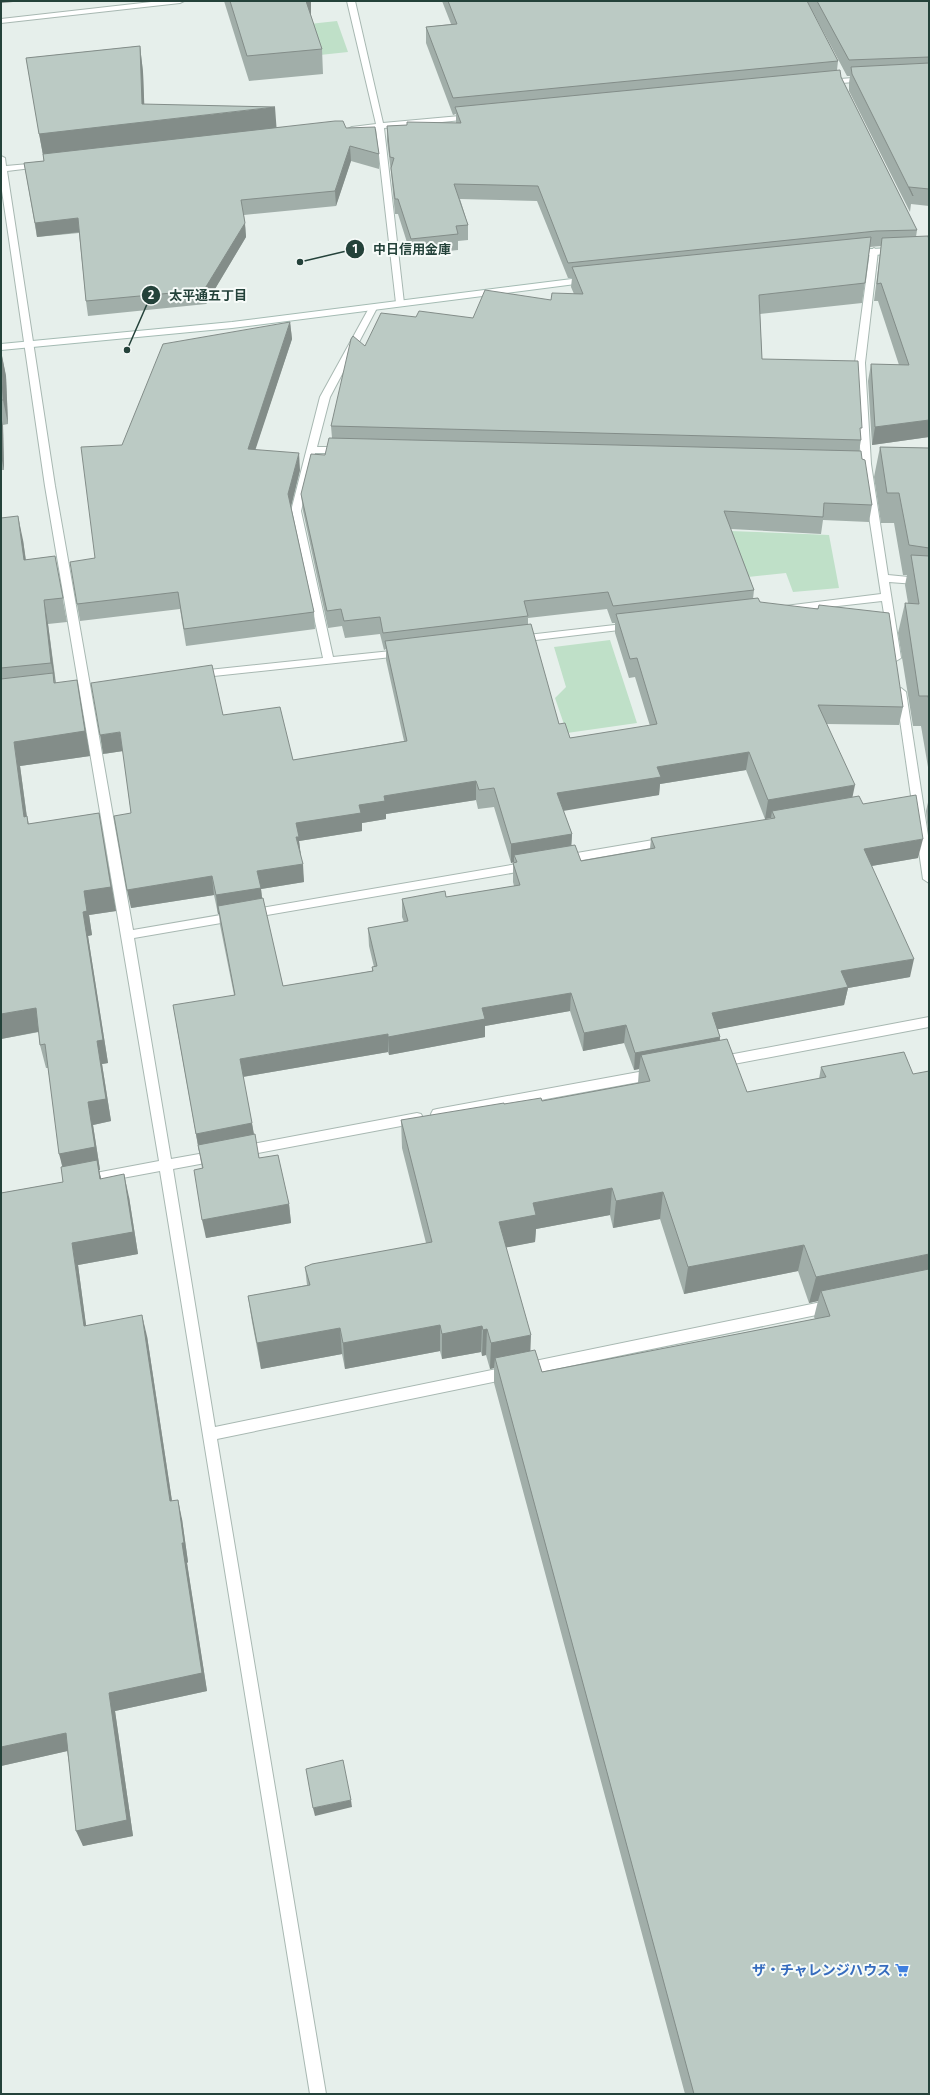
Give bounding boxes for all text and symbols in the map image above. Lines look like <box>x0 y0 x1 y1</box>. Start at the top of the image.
callout: 中日信用金庫 <box>345 237 459 262</box>
text: 1 <box>352 242 358 256</box>
text: 中日信用金庫 <box>373 242 451 257</box>
callout: 太平通五丁目 <box>141 283 255 308</box>
text: 2 <box>148 288 154 302</box>
text: 太平通五丁目 <box>169 288 247 303</box>
place label: ザ・チャレンジハウス <box>752 1962 891 1979</box>
supermarket icon: ザ・チャレンジハウス <box>894 1962 910 1978</box>

